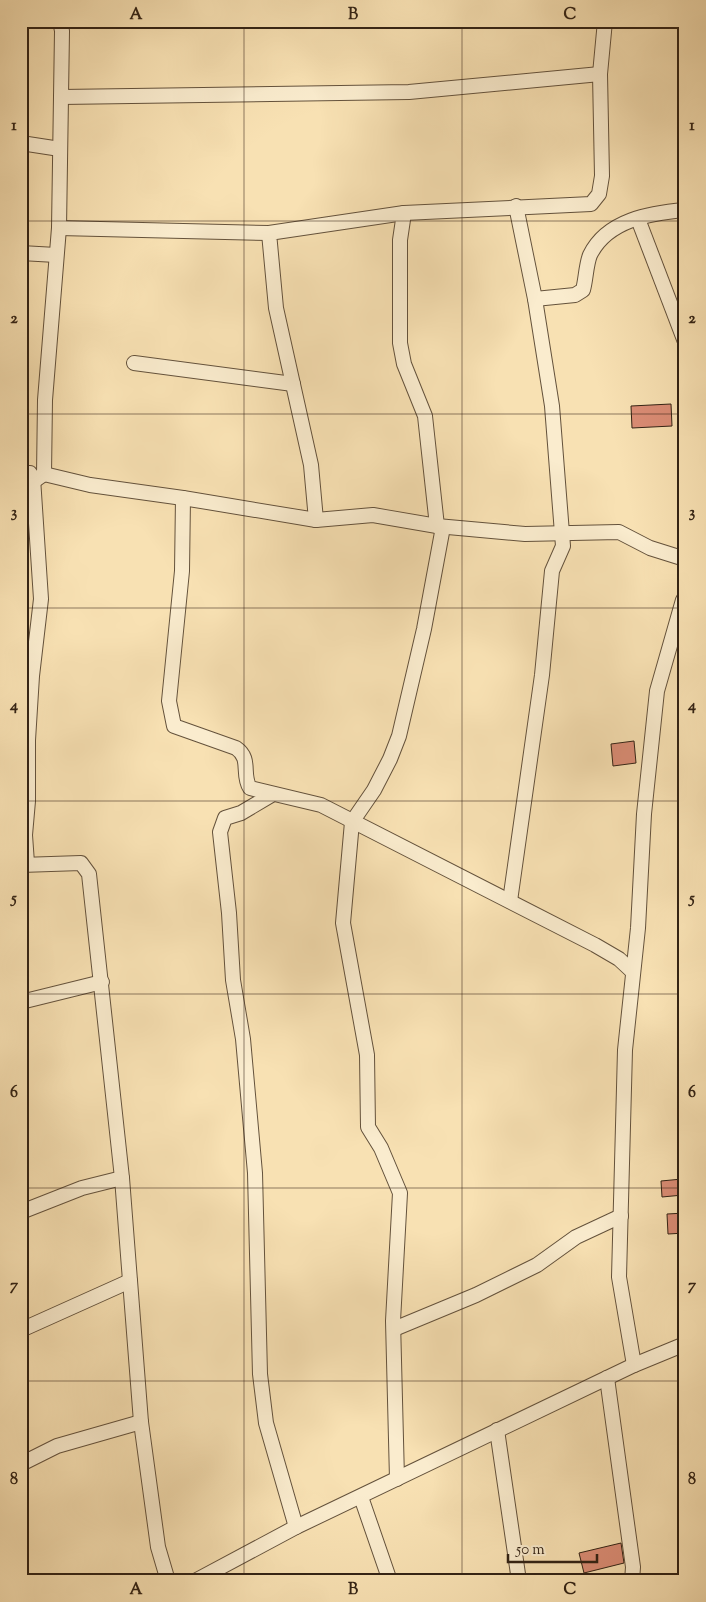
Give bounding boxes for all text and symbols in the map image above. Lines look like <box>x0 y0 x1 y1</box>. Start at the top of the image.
text: A <box>130 4 143 27</box>
text: B <box>348 4 358 27</box>
text: C <box>564 4 577 27</box>
text: 1 <box>11 115 17 138</box>
text: 1 <box>689 115 695 138</box>
text: 2 <box>10 308 18 331</box>
text: 2 <box>688 308 696 331</box>
text: 3 <box>11 502 18 525</box>
text: 3 <box>689 502 696 525</box>
text: 4 <box>9 695 18 718</box>
text: 4 <box>687 695 696 718</box>
text: 5 <box>9 888 17 911</box>
text: 5 <box>687 888 695 911</box>
text: 6 <box>10 1082 18 1105</box>
text: 6 <box>688 1082 696 1105</box>
text: 7 <box>10 1275 19 1298</box>
text: 7 <box>688 1275 697 1298</box>
text: 8 <box>10 1469 18 1492</box>
text: 8 <box>688 1469 696 1492</box>
scale bar <box>508 1532 597 1564</box>
text: 50 m <box>515 1540 545 1561</box>
text: A <box>130 1579 143 1602</box>
text: B <box>348 1579 358 1602</box>
text: C <box>564 1579 577 1602</box>

